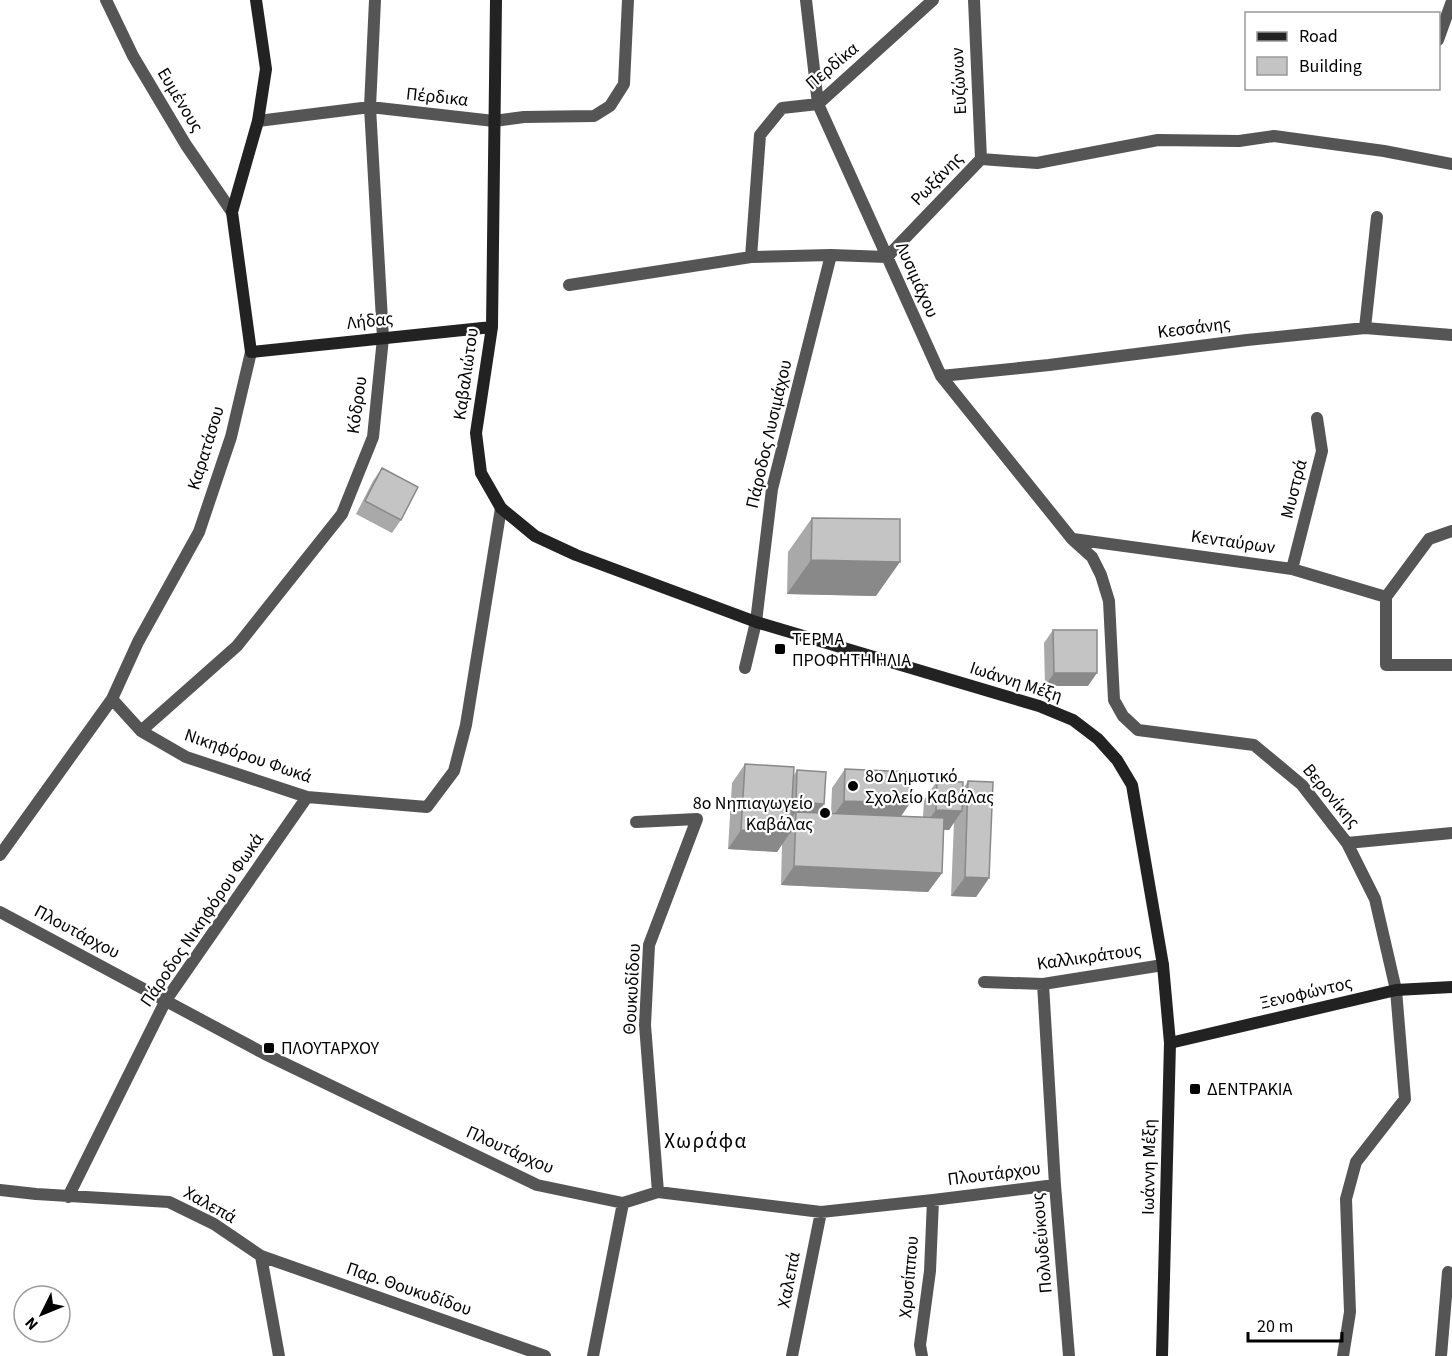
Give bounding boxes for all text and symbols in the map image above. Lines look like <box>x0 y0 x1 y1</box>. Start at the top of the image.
legend <box>1245 12 1440 90</box>
text: Road <box>1299 24 1338 49</box>
street label: Περδίκα <box>800 36 864 96</box>
street label: Ευζώνων <box>945 46 973 115</box>
text: Building <box>1299 54 1362 79</box>
street label: Ευμένους <box>151 63 209 137</box>
street label: Πέρδικα <box>405 81 469 113</box>
street label: Ρωξάνης <box>905 146 969 211</box>
street label: Λυσιμάχου <box>889 238 945 322</box>
street label: Λήδας <box>346 306 395 336</box>
street label: Κεσσάνης <box>1156 311 1232 345</box>
street label: Καβαλιώτου <box>447 326 485 422</box>
street label: Πάροδος Λυσιμάχου <box>740 357 798 511</box>
street label: Κόδρου <box>341 375 373 435</box>
street label: Καρατάσου <box>181 403 231 493</box>
street label: Μυστρά <box>1275 457 1313 521</box>
street label: Κενταύρων <box>1189 524 1277 560</box>
place label: ΤΕΡΜΑ ΠΡΟΦΗΤΗ ΗΛΙΑ <box>792 627 911 673</box>
marker: ΤΕΡΜΑ ΠΡΟΦΗΤΗ ΗΛΙΑ <box>773 642 787 656</box>
street label: Ιωάννη Μέξη <box>967 655 1065 709</box>
street label: Νικηφόρου Φωκά <box>181 722 315 790</box>
street label: Βερονίκης <box>1297 758 1366 834</box>
place label: 8ο Δημοτικό Σχολείο Καβάλας <box>865 764 994 810</box>
marker: 8ο Δημοτικό Σχολείο Καβάλας <box>846 779 860 793</box>
place label: 8ο Νηπιαγωγείο Καβάλας <box>693 791 813 837</box>
marker: 8ο Νηπιαγωγείο Καβάλας <box>818 806 832 820</box>
street label: Πάροδος Νικηφόρου Φωκά <box>134 828 270 1012</box>
street label: Πλουτάρχου <box>30 899 124 965</box>
street label: Καλλικράτους <box>1035 937 1143 977</box>
street label: Θουκυδίδου <box>617 943 647 1035</box>
street label: Ξενοφώντος <box>1257 970 1355 1016</box>
place label: ΠΛΟΥΤΑΡΧΟΥ <box>281 1036 380 1061</box>
marker: ΠΛΟΥΤΑΡΧΟΥ <box>262 1041 276 1055</box>
place label: ΔΕΝΤΡΑΚΙΑ <box>1207 1077 1293 1102</box>
marker: ΔΕΝΤΡΑΚΙΑ <box>1188 1082 1202 1096</box>
street label: Ιωάννη Μέξη <box>1136 1119 1162 1215</box>
street label: Πλουτάρχου <box>462 1120 558 1180</box>
district label: Χωράφα <box>664 1126 748 1156</box>
street label: Πλουτάρχου <box>946 1156 1042 1192</box>
street label: Χαλεπά <box>179 1180 241 1230</box>
street label: Πολυδεύκους <box>1025 1192 1059 1294</box>
street label: Χρυσίππου <box>893 1235 925 1319</box>
street label: Χαλεπά <box>771 1250 807 1310</box>
street label: Παρ. Θουκυδίδου <box>343 1256 475 1322</box>
north arrow <box>12 1284 72 1344</box>
scale bar <box>1248 1305 1342 1343</box>
text: N <box>20 1312 43 1335</box>
text: 20 m <box>1257 1314 1293 1339</box>

